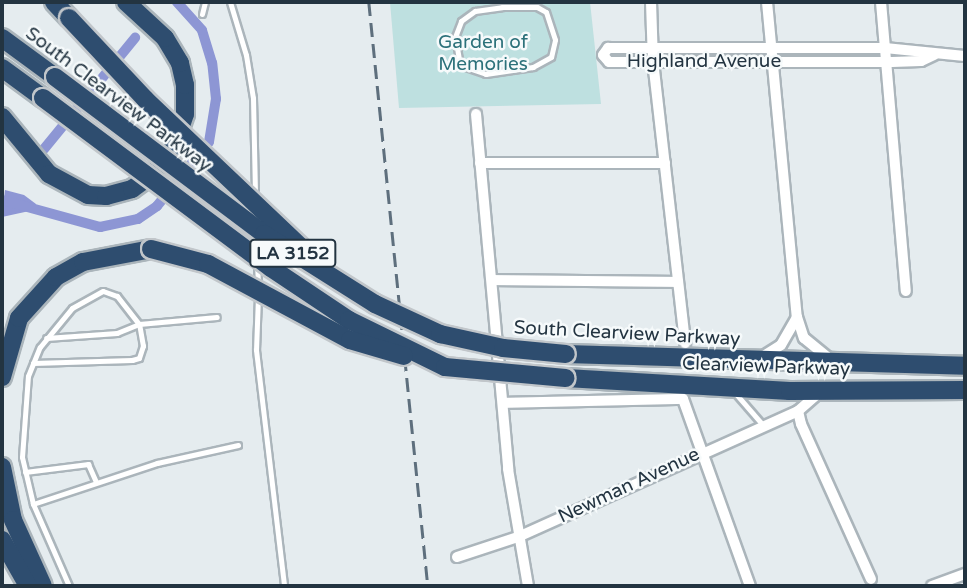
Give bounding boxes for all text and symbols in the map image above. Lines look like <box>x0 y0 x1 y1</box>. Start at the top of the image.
street label: South Clearview Parkway <box>21 23 215 177</box>
park label: Garden of Memories <box>438 32 528 76</box>
street label: Highland Avenue <box>627 51 781 73</box>
road number: LA 3152 <box>249 239 337 268</box>
street label: South Clearview Parkway <box>513 317 741 351</box>
street label: Clearview Parkway <box>681 353 851 381</box>
street label: Newman Avenue <box>555 443 703 529</box>

